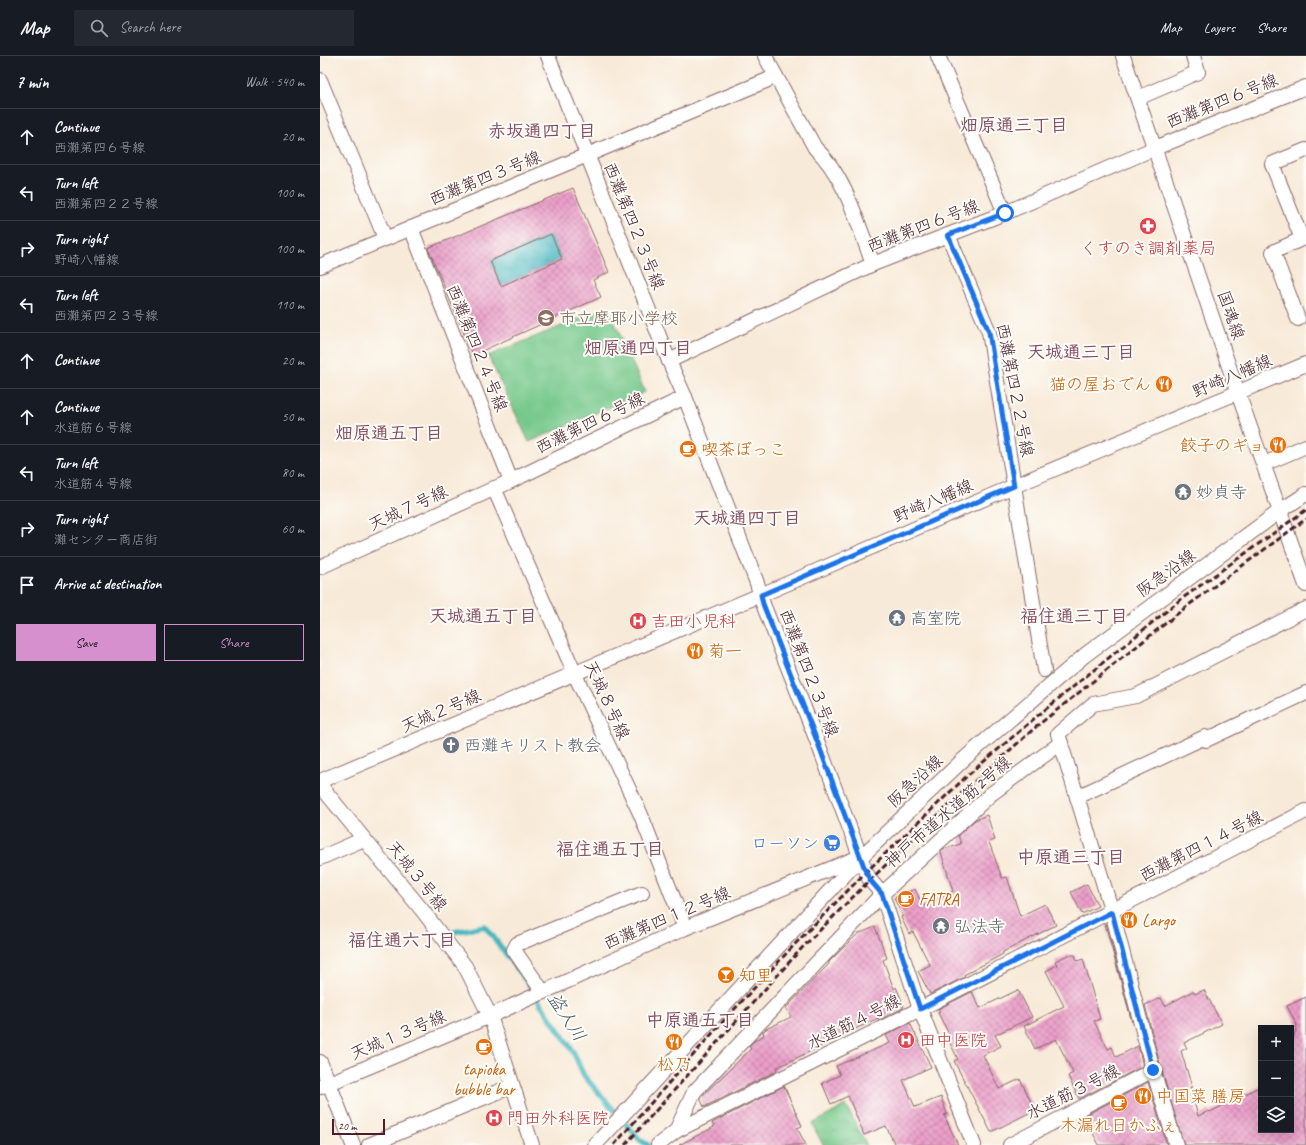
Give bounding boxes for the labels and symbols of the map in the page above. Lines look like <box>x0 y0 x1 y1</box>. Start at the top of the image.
street label: 西灘第四６号線 <box>1163 69 1281 133</box>
district label: 畑原通三丁目 <box>960 114 1068 136</box>
district label: 赤坂通四丁目 <box>488 120 596 142</box>
street label: 西灘第四３号線 <box>426 146 544 210</box>
street label: 西灘第四２３号線 <box>599 159 669 293</box>
street label: 西灘第四６号線 <box>864 195 982 257</box>
route start <box>996 204 1014 222</box>
pharmacy icon: くすのき調剤薬局 <box>1138 216 1158 236</box>
place label: くすのき調剤薬局 <box>1080 238 1216 259</box>
street label: 西灘第四２４号線 <box>442 281 512 415</box>
street label: 国魂線 <box>1213 287 1249 343</box>
school or university icon: 市立摩耶小学校 <box>536 308 556 328</box>
place label: 市立摩耶小学校 <box>559 308 678 329</box>
street label: 西灘第四２２号線 <box>992 321 1038 459</box>
district label: 畑原通四丁目 <box>584 337 692 359</box>
district label: 天城通三丁目 <box>1027 341 1135 363</box>
street label: 野崎八幡線 <box>1189 350 1275 402</box>
place label: 猫の屋おでん <box>1049 374 1151 395</box>
restaurant icon: 猫の屋おでん <box>1154 374 1174 394</box>
street label: 西灘第四６号線 <box>532 387 648 459</box>
district label: 畑原通五丁目 <box>335 422 443 444</box>
place label: 餃子のギョ <box>1180 435 1265 456</box>
restaurant icon: 餃子のギョ <box>1268 435 1288 455</box>
cafe icon: 喫茶ぼっこ <box>678 439 698 459</box>
place label: 喫茶ぼっこ <box>701 439 786 460</box>
street label: 野崎八幡線 <box>890 475 976 527</box>
street label: 天城７号線 <box>365 481 451 535</box>
temple icon: 妙貞寺 <box>1173 482 1193 502</box>
place label: 妙貞寺 <box>1196 482 1247 503</box>
district label: 天城通四丁目 <box>693 507 801 529</box>
street label: 阪急沿線 <box>1132 545 1200 601</box>
district label: 天城通五丁目 <box>429 605 537 627</box>
district label: 福住通三丁目 <box>1020 605 1128 627</box>
street label: 西灘第四２３号線 <box>775 606 843 740</box>
temple icon: 高室院 <box>887 608 907 628</box>
place label: 高室院 <box>910 608 961 629</box>
hospital icon: 吉田小児科 <box>628 611 648 631</box>
place label: 吉田小児科 <box>651 611 736 632</box>
restaurant icon: 菊一 <box>685 641 705 661</box>
place label: 菊一 <box>708 641 742 662</box>
street label: 天城８号線 <box>580 657 634 743</box>
street label: 天城２号線 <box>398 685 484 737</box>
church icon: 西灘キリスト教会 <box>441 735 461 755</box>
place label: 西灘キリスト教会 <box>464 735 601 756</box>
street label: 阪急沿線 <box>883 750 947 812</box>
street label: 神戸市道水道筋2号線 <box>880 751 1016 873</box>
street label: 西灘第四１４号線 <box>1136 806 1266 886</box>
place label: ローソン <box>751 833 819 854</box>
supermarket icon: ローソン <box>822 833 842 853</box>
street label: 天城３号線 <box>382 836 452 916</box>
district label: 福住通五丁目 <box>556 838 664 860</box>
district label: 中原通三丁目 <box>1017 846 1125 868</box>
street label: 西灘第四１２号線 <box>600 882 734 954</box>
cafe icon: FATRA <box>896 889 916 909</box>
place label: FATRA <box>919 889 959 910</box>
restaurant icon: Largo <box>1119 910 1139 930</box>
place label: Largo <box>1142 910 1177 931</box>
temple icon: 弘法寺 <box>931 916 951 936</box>
place label: 弘法寺 <box>954 916 1005 937</box>
district label: 福住通六丁目 <box>348 929 456 951</box>
bar icon: 知里 <box>716 965 736 985</box>
place label: 知里 <box>739 965 773 986</box>
water label: 盗人川 <box>543 988 591 1046</box>
street label: 水道筋４号線 <box>804 989 904 1055</box>
street label: 天城１３号線 <box>347 1005 449 1065</box>
district label: 中原通五丁目 <box>646 1009 754 1031</box>
hospital icon: 田中医院 <box>896 1030 916 1050</box>
place label: 田中医院 <box>919 1030 987 1051</box>
restaurant icon: 松乃 <box>664 1032 684 1052</box>
cafe icon: tapioka bubble bar <box>474 1037 494 1057</box>
place label: 松乃 <box>657 1054 691 1075</box>
place label: tapioka bubble bar <box>453 1059 517 1100</box>
street label: 水道筋３号線 <box>1023 1059 1123 1125</box>
route end <box>1144 1061 1162 1079</box>
restaurant icon: 中国菜 膳房 <box>1133 1086 1153 1106</box>
place label: 中国菜 膳房 <box>1156 1086 1245 1107</box>
cafe icon: 木漏れ日かふぇ <box>1109 1093 1129 1113</box>
hospital icon: 門田外科医院 <box>484 1108 504 1128</box>
place label: 門田外科医院 <box>507 1108 609 1129</box>
place label: 木漏れ日かふぇ <box>1060 1115 1178 1136</box>
scale bar <box>332 1117 385 1136</box>

